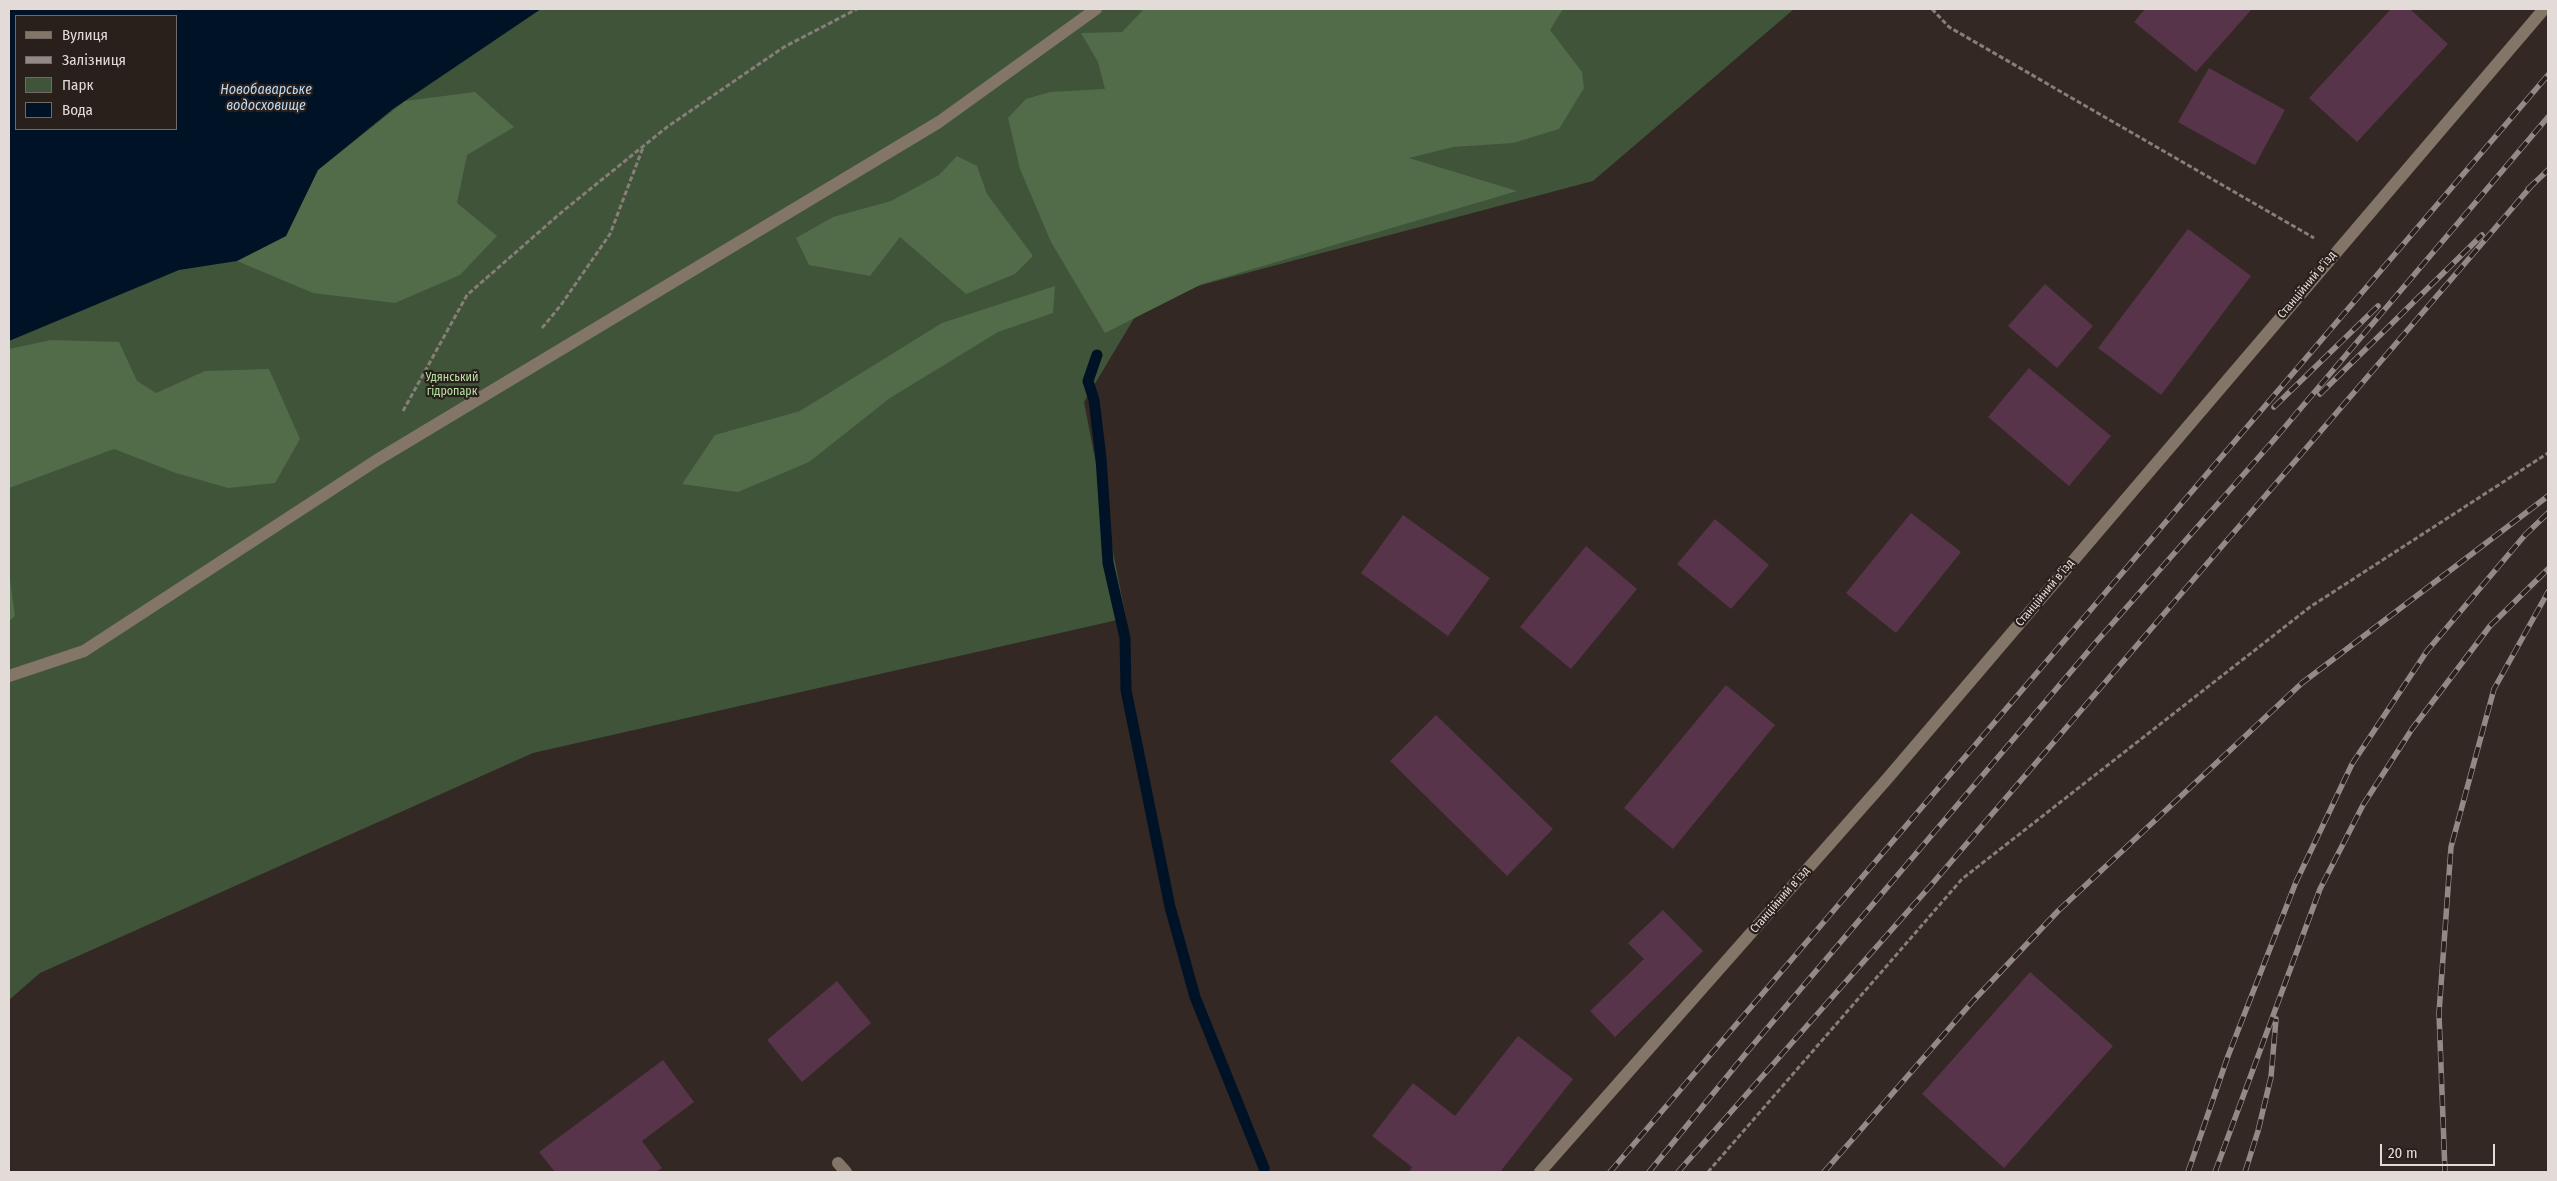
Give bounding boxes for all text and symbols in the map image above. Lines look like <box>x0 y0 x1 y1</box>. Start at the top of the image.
legend <box>15 15 178 130</box>
text: Вулиця <box>62 26 108 44</box>
text: Залізниця <box>62 51 126 69</box>
text: Парк <box>62 76 93 94</box>
water label: Новобаварське водосховище <box>220 82 312 114</box>
text: Вода <box>62 101 93 119</box>
street label: Станційний в’їзд <box>2275 248 2339 322</box>
park label: Удянський гідропарк <box>426 371 478 399</box>
street label: Станційний в’їзд <box>2013 556 2077 630</box>
street label: Станційний в’їзд <box>1747 864 1813 936</box>
scale bar <box>2382 1134 2497 1166</box>
text: 20 m <box>2388 1144 2418 1162</box>

